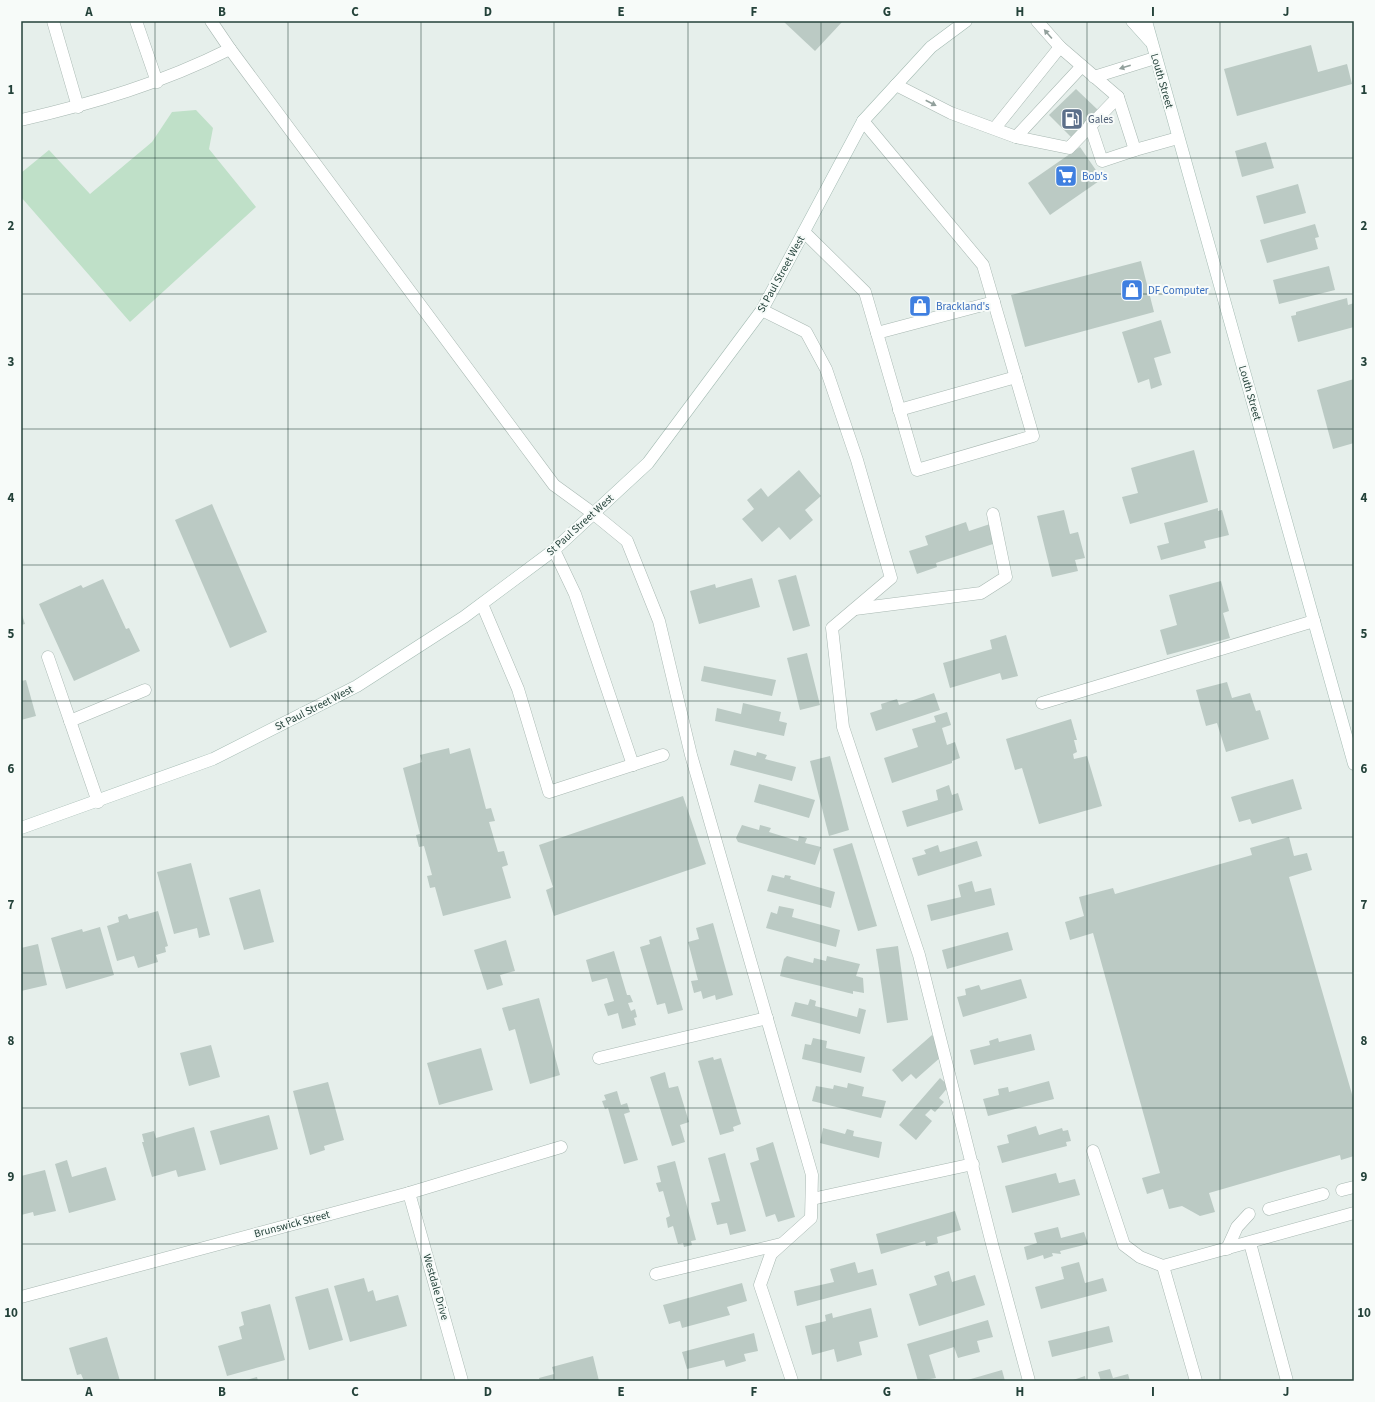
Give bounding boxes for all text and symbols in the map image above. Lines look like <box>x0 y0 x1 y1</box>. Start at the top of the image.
text: A <box>84 3 93 21</box>
text: B <box>218 3 226 21</box>
text: C <box>351 3 359 21</box>
text: D <box>484 3 492 21</box>
text: E <box>617 3 625 21</box>
text: F <box>751 3 758 21</box>
text: G <box>883 3 891 21</box>
text: H <box>1016 3 1024 21</box>
text: I <box>1151 3 1155 21</box>
text: J <box>1283 3 1289 21</box>
one-way arrow <box>1044 29 1053 39</box>
street label: Louth Street <box>1147 52 1177 111</box>
one-way arrow <box>1119 64 1131 70</box>
text: 1 <box>8 81 15 99</box>
text: 1 <box>1361 81 1368 99</box>
one-way arrow <box>926 100 937 106</box>
fuel station icon: Gales <box>1059 106 1085 132</box>
place label: Gales <box>1088 112 1114 127</box>
supermarket icon: Bob's <box>1053 163 1079 189</box>
place label: Bob's <box>1082 169 1108 184</box>
text: 2 <box>8 217 15 235</box>
text: 2 <box>1361 217 1368 235</box>
street label: St Paul Street West <box>754 233 808 315</box>
shop icon: DF Computer <box>1119 277 1145 303</box>
place label: DF Computer <box>1148 283 1209 298</box>
shop icon: Brackland's <box>907 293 933 319</box>
place label: Brackland's <box>936 299 990 314</box>
text: 3 <box>8 353 15 371</box>
text: 3 <box>1361 353 1368 371</box>
street label: Louth Street <box>1235 364 1265 423</box>
text: 4 <box>8 489 15 507</box>
text: 4 <box>1361 489 1368 507</box>
street label: St Paul Street West <box>543 491 617 559</box>
text: 5 <box>8 625 15 643</box>
text: 5 <box>1361 625 1368 643</box>
street label: St Paul Street West <box>272 682 356 734</box>
text: 6 <box>8 760 15 778</box>
text: 6 <box>1361 760 1368 778</box>
text: 7 <box>8 896 15 914</box>
text: 7 <box>1361 896 1368 914</box>
text: 8 <box>8 1032 15 1050</box>
text: 8 <box>1361 1032 1368 1050</box>
text: 9 <box>8 1168 15 1186</box>
text: 9 <box>1361 1168 1368 1186</box>
street label: Brunswick Street <box>253 1207 332 1241</box>
street label: Westdale Drive <box>419 1252 453 1322</box>
text: 10 <box>4 1304 18 1322</box>
text: 10 <box>1357 1304 1371 1322</box>
text: A <box>84 1383 93 1401</box>
text: B <box>218 1383 226 1401</box>
text: C <box>351 1383 359 1401</box>
text: D <box>484 1383 492 1401</box>
text: E <box>617 1383 625 1401</box>
text: F <box>751 1383 758 1401</box>
text: G <box>883 1383 891 1401</box>
text: H <box>1016 1383 1024 1401</box>
text: I <box>1151 1383 1155 1401</box>
text: J <box>1283 1383 1289 1401</box>

